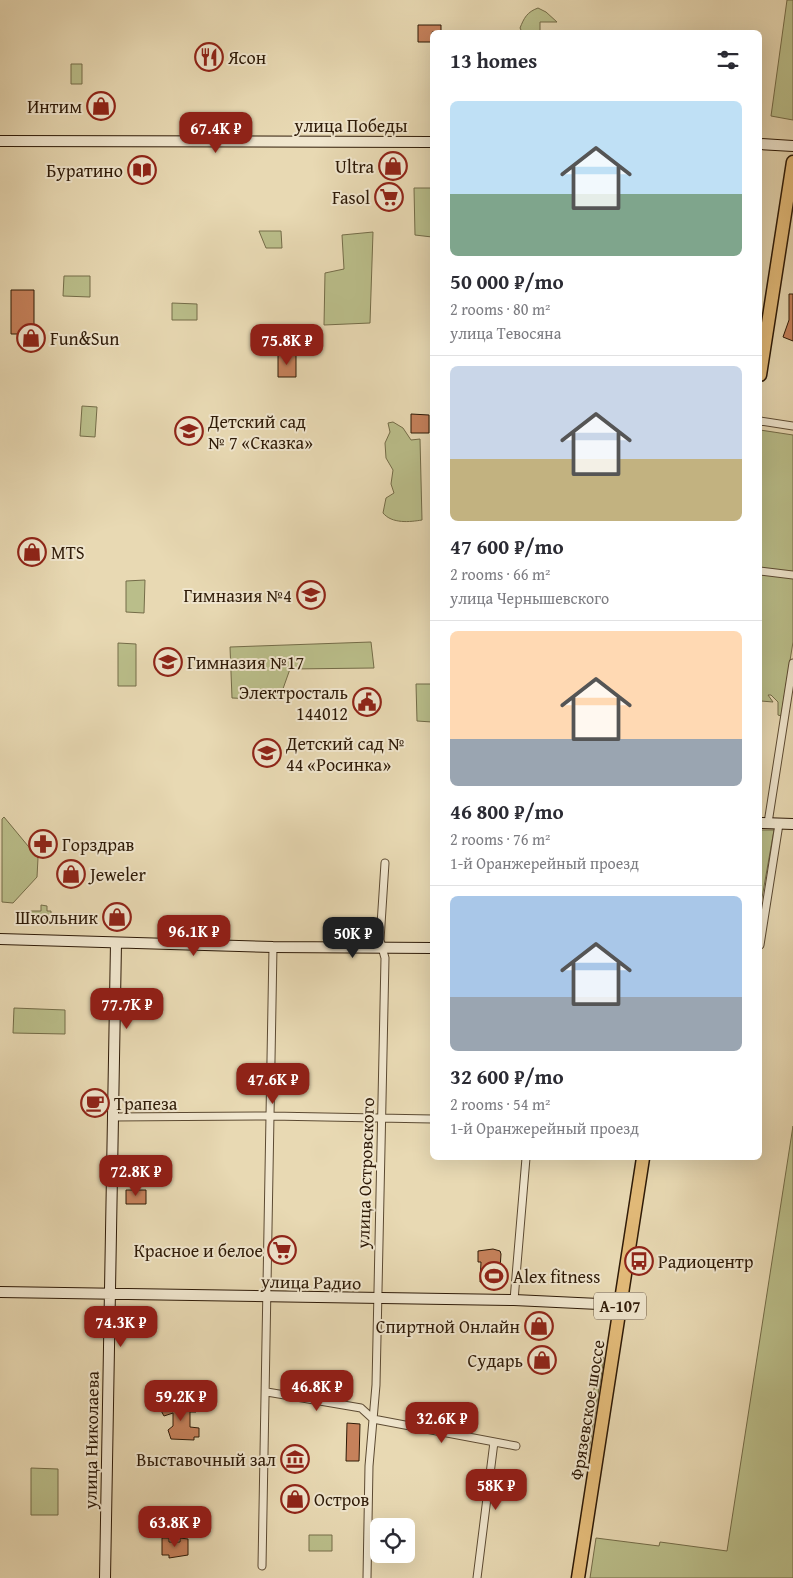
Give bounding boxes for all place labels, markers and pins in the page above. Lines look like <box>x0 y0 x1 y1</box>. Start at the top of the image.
restaurant icon: Ясон <box>194 42 224 72</box>
place label: Ясон <box>227 44 266 71</box>
shop icon: Интим <box>86 91 116 121</box>
place label: Интим <box>27 93 82 120</box>
pin: 67.4K ₽ <box>170 112 262 154</box>
shop icon: Ultra <box>378 151 408 181</box>
place label: Ultra <box>335 153 374 180</box>
library icon: Буратино <box>127 155 157 185</box>
place label: Буратино <box>46 157 123 184</box>
supermarket icon: Fasol <box>374 182 404 212</box>
place label: Fasol <box>332 184 370 211</box>
shop icon: Fun&Sun <box>16 323 46 353</box>
pin: 75.8K ₽ <box>241 324 333 366</box>
place label: Fun&Sun <box>50 325 119 352</box>
place label: Детский сад № 7 «Сказка» <box>207 408 313 456</box>
school or university icon: Детский сад № 7 «Сказка» <box>174 416 204 446</box>
shop icon: MTS <box>17 537 47 567</box>
place label: MTS <box>51 539 85 566</box>
school or university icon: Гимназия №4 <box>296 580 326 610</box>
place label: Гимназия №4 <box>183 582 292 609</box>
school or university icon: Гимназия №17 <box>153 647 183 677</box>
place label: Гимназия №17 <box>187 649 304 676</box>
place label: Электросталь 144012 <box>239 679 348 727</box>
public building icon: Электросталь 144012 <box>352 687 382 717</box>
place label: Детский сад № 44 «Росинка» <box>285 730 405 778</box>
school or university icon: Детский сад № 44 «Росинка» <box>252 738 282 768</box>
pharmacy icon: Горздрав <box>28 829 58 859</box>
place label: Горздрав <box>62 831 135 858</box>
shop icon: Jeweler <box>56 859 86 889</box>
place label: Jeweler <box>88 861 146 888</box>
shop icon: Школьник <box>102 902 132 932</box>
place label: Школьник <box>15 904 99 931</box>
pin: 96.1K ₽ <box>148 914 240 957</box>
pin: 50K ₽ <box>318 916 388 959</box>
pin: 77.7K ₽ <box>81 988 173 1030</box>
pin: 47.6K ₽ <box>227 1062 319 1105</box>
cafe icon: Трапеза <box>80 1088 110 1118</box>
place label: Трапеза <box>114 1090 178 1117</box>
pin: 72.8K ₽ <box>90 1154 182 1197</box>
supermarket icon: Красное и белое <box>267 1235 297 1265</box>
place label: Красное и белое <box>134 1237 263 1264</box>
bus stop icon: Радиоцентр <box>624 1246 654 1276</box>
place label: Радиоцентр <box>658 1248 754 1275</box>
sports icon: Alex fitness <box>479 1261 509 1291</box>
place label: Alex fitness <box>513 1263 600 1290</box>
pin: 74.3K ₽ <box>75 1306 167 1348</box>
shop icon: Спиртной Онлайн <box>524 1311 554 1341</box>
place label: Спиртной Онлайн <box>376 1313 520 1340</box>
shop icon: Сударь <box>527 1345 557 1375</box>
place label: Сударь <box>467 1347 523 1374</box>
pin: 46.8K ₽ <box>271 1370 363 1412</box>
pin: 59.2K ₽ <box>135 1380 227 1422</box>
pin: 32.6K ₽ <box>396 1402 488 1444</box>
museum icon: Выставочный зал <box>280 1444 310 1474</box>
place label: Выставочный зал <box>136 1446 276 1473</box>
pin: 58K ₽ <box>461 1468 531 1511</box>
shop icon: Остров <box>280 1484 310 1514</box>
place label: Остров <box>314 1486 369 1513</box>
pin: 63.8K ₽ <box>129 1506 221 1548</box>

